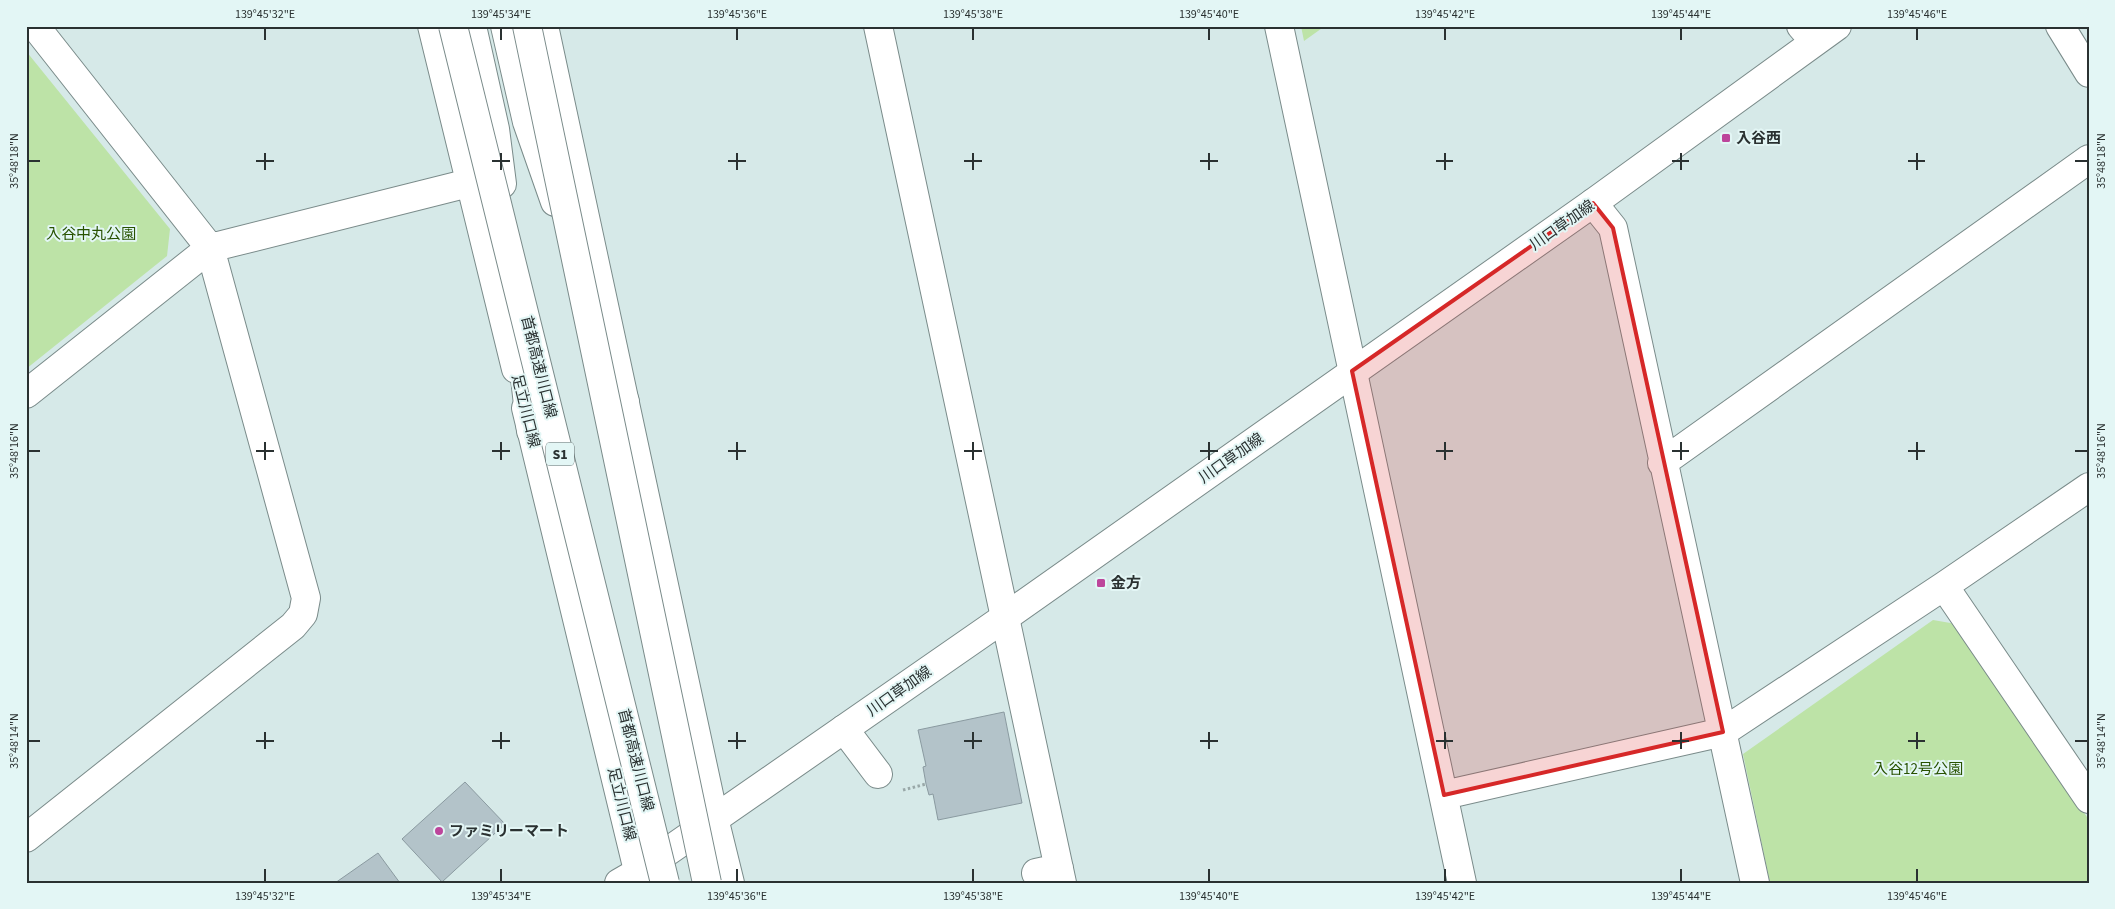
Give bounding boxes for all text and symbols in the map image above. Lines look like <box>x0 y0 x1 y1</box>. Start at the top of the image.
text: 139°45'32"E <box>235 6 295 23</box>
text: 139°45'34"E <box>471 6 531 23</box>
text: 139°45'36"E <box>707 6 767 23</box>
text: 139°45'38"E <box>943 6 1003 23</box>
text: 139°45'40"E <box>1179 6 1239 23</box>
text: 139°45'42"E <box>1415 6 1475 23</box>
text: 139°45'44"E <box>1651 6 1711 23</box>
text: 139°45'46"E <box>1887 6 1947 23</box>
place label: 入谷西 <box>1736 128 1781 149</box>
marker: 入谷西 <box>1720 132 1732 144</box>
text: 35°48'18"N <box>6 133 23 189</box>
text: 35°48'18"N <box>2093 133 2110 189</box>
street label: 川口草加線 <box>1526 195 1599 256</box>
park label: 入谷中丸公園 <box>46 224 136 245</box>
street label: 首都高速川口線 <box>516 314 561 421</box>
street label: 足立川口線 <box>506 372 545 450</box>
text: 35°48'16"N <box>6 423 23 479</box>
text: 35°48'16"N <box>2093 423 2110 479</box>
street label: 川口草加線 <box>1195 428 1268 489</box>
road number: S1 <box>546 442 574 466</box>
place label: 金方 <box>1111 573 1141 594</box>
marker: 金方 <box>1095 577 1107 589</box>
street label: 川口草加線 <box>863 661 936 722</box>
street label: 首都高速川口線 <box>613 707 658 814</box>
text: 35°48'14"N <box>6 713 23 769</box>
text: 35°48'14"N <box>2093 713 2110 769</box>
park label: 入谷12号公園 <box>1873 759 1963 780</box>
street label: 足立川口線 <box>602 765 641 843</box>
place label: ファミリーマート <box>449 821 569 842</box>
marker: ファミリーマート <box>433 825 445 837</box>
text: 139°45'32"E <box>235 888 295 905</box>
text: 139°45'34"E <box>471 888 531 905</box>
text: 139°45'36"E <box>707 888 767 905</box>
text: 139°45'38"E <box>943 888 1003 905</box>
text: 139°45'40"E <box>1179 888 1239 905</box>
text: 139°45'42"E <box>1415 888 1475 905</box>
text: 139°45'44"E <box>1651 888 1711 905</box>
text: 139°45'46"E <box>1887 888 1947 905</box>

